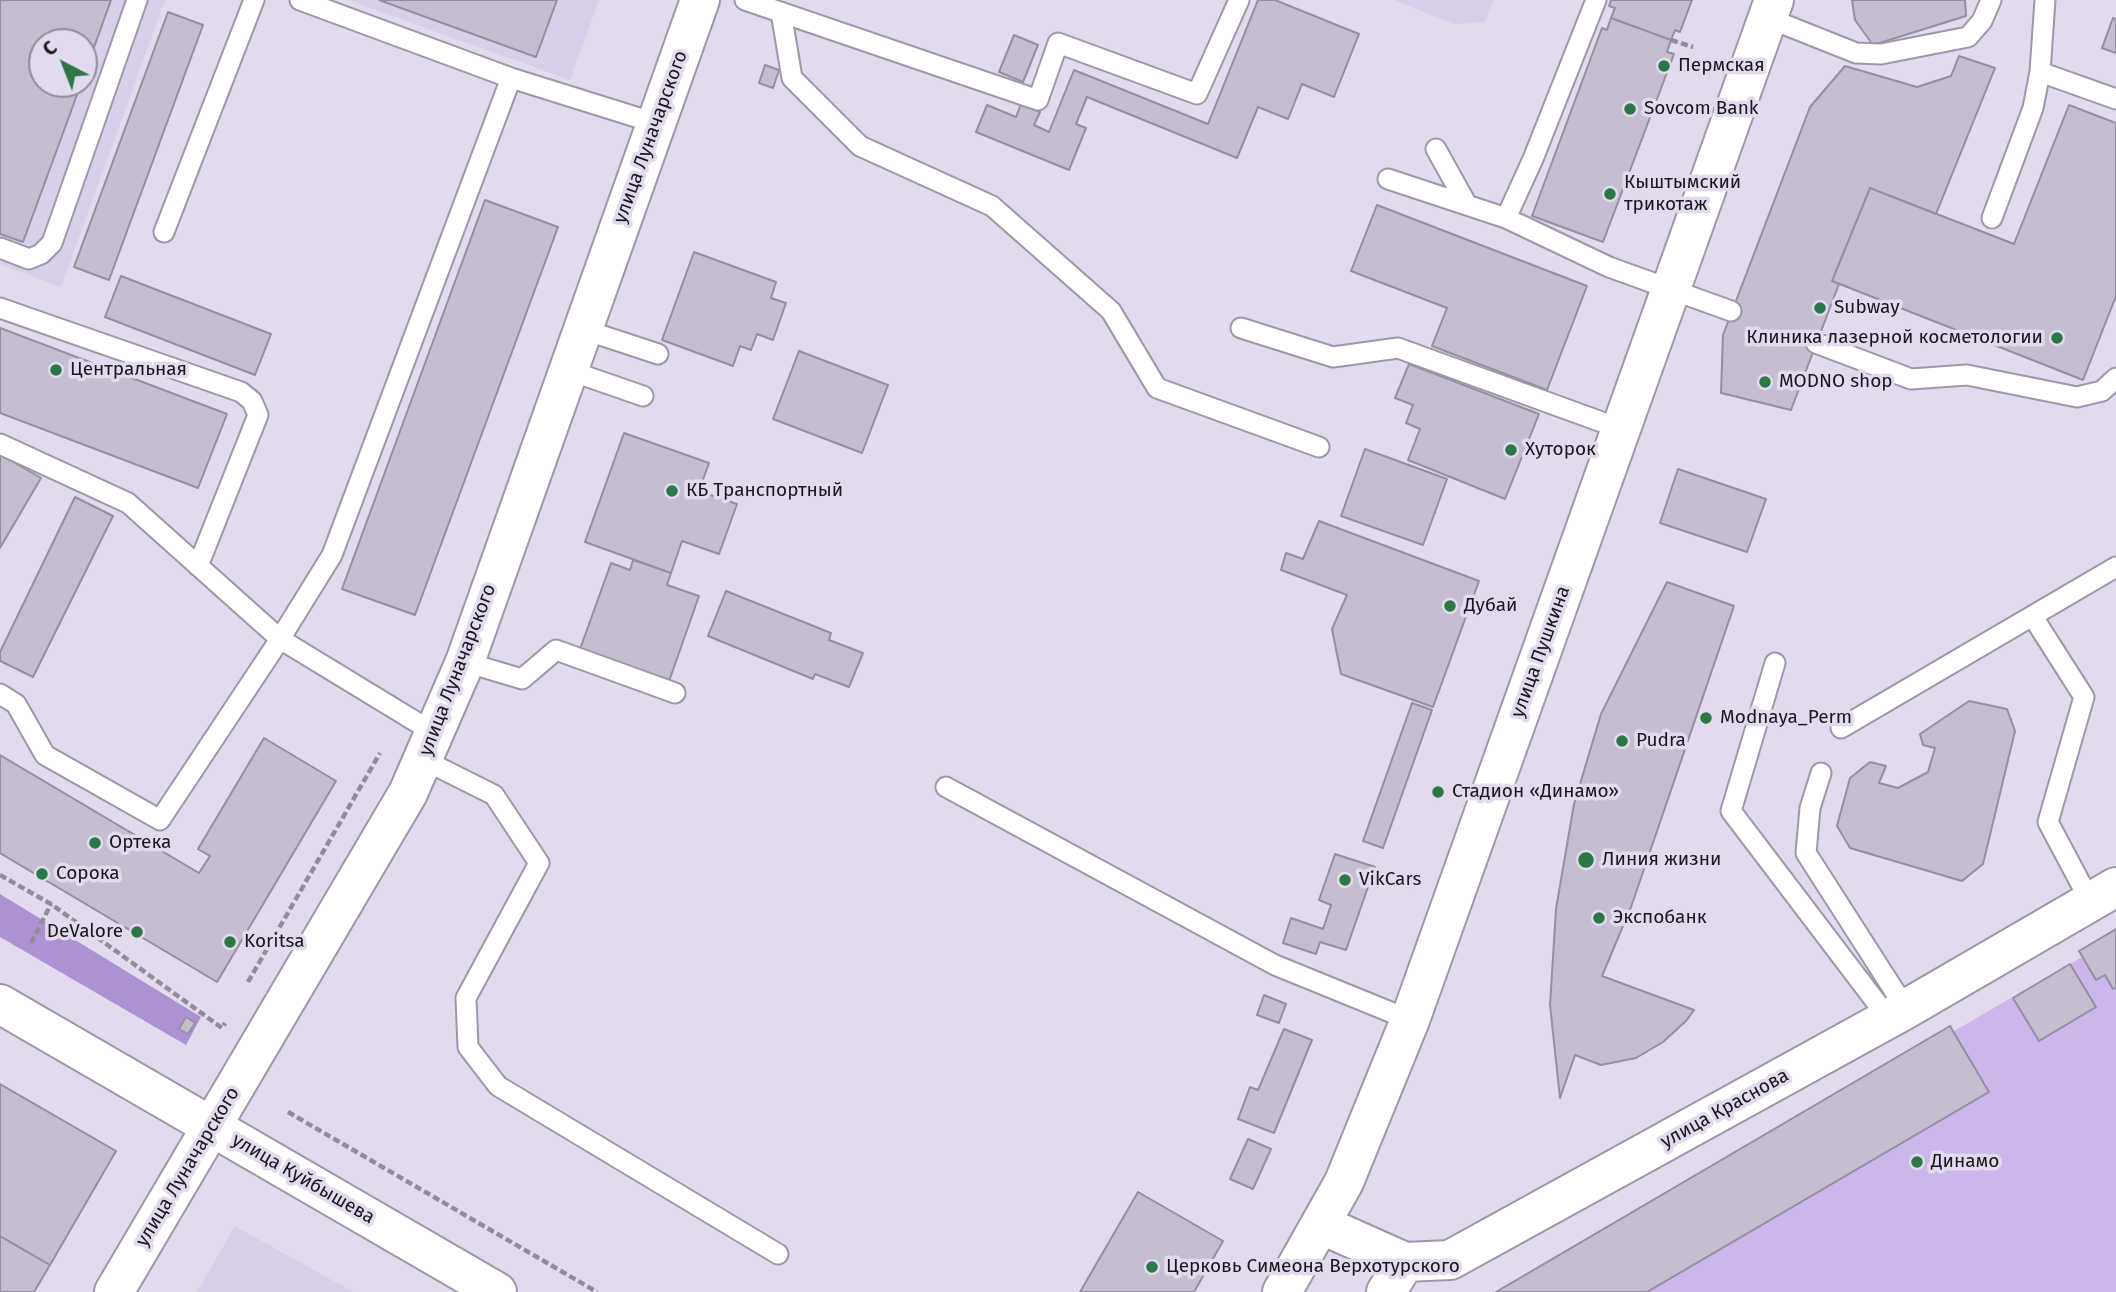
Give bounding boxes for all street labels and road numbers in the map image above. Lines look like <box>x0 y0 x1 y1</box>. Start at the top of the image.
street label: улица Луначарского <box>609 47 693 227</box>
street label: улица Луначарского <box>415 581 501 759</box>
street label: улица Пушкина <box>1507 583 1575 721</box>
street label: улица Краснова <box>1657 1064 1793 1154</box>
street label: улица Луначарского <box>131 1083 245 1251</box>
street label: улица Куйбышева <box>228 1129 378 1229</box>

